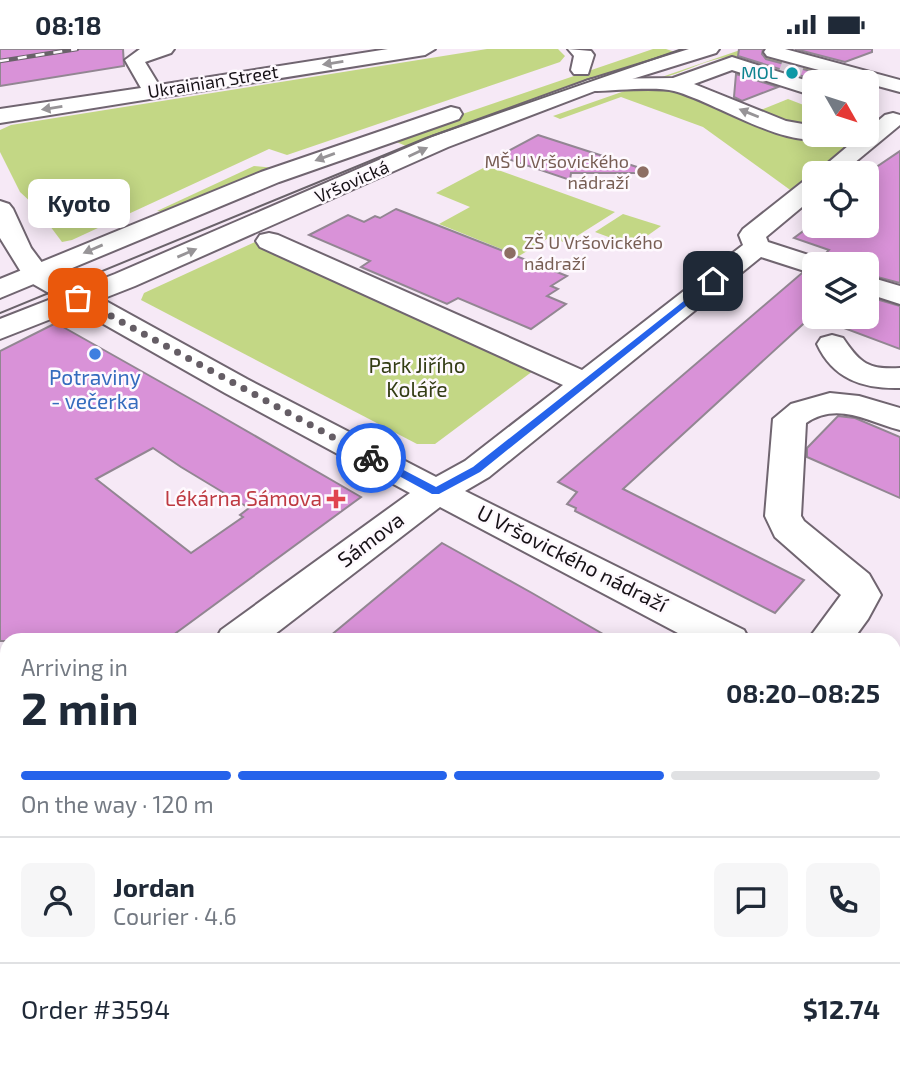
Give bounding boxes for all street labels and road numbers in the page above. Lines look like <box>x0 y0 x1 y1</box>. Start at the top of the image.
street label: Ukrainian Street <box>146 60 280 102</box>
street label: Vršovická <box>311 155 392 207</box>
street label: U Vršovického nádraží <box>473 499 673 617</box>
street label: Sámova <box>332 506 408 572</box>

